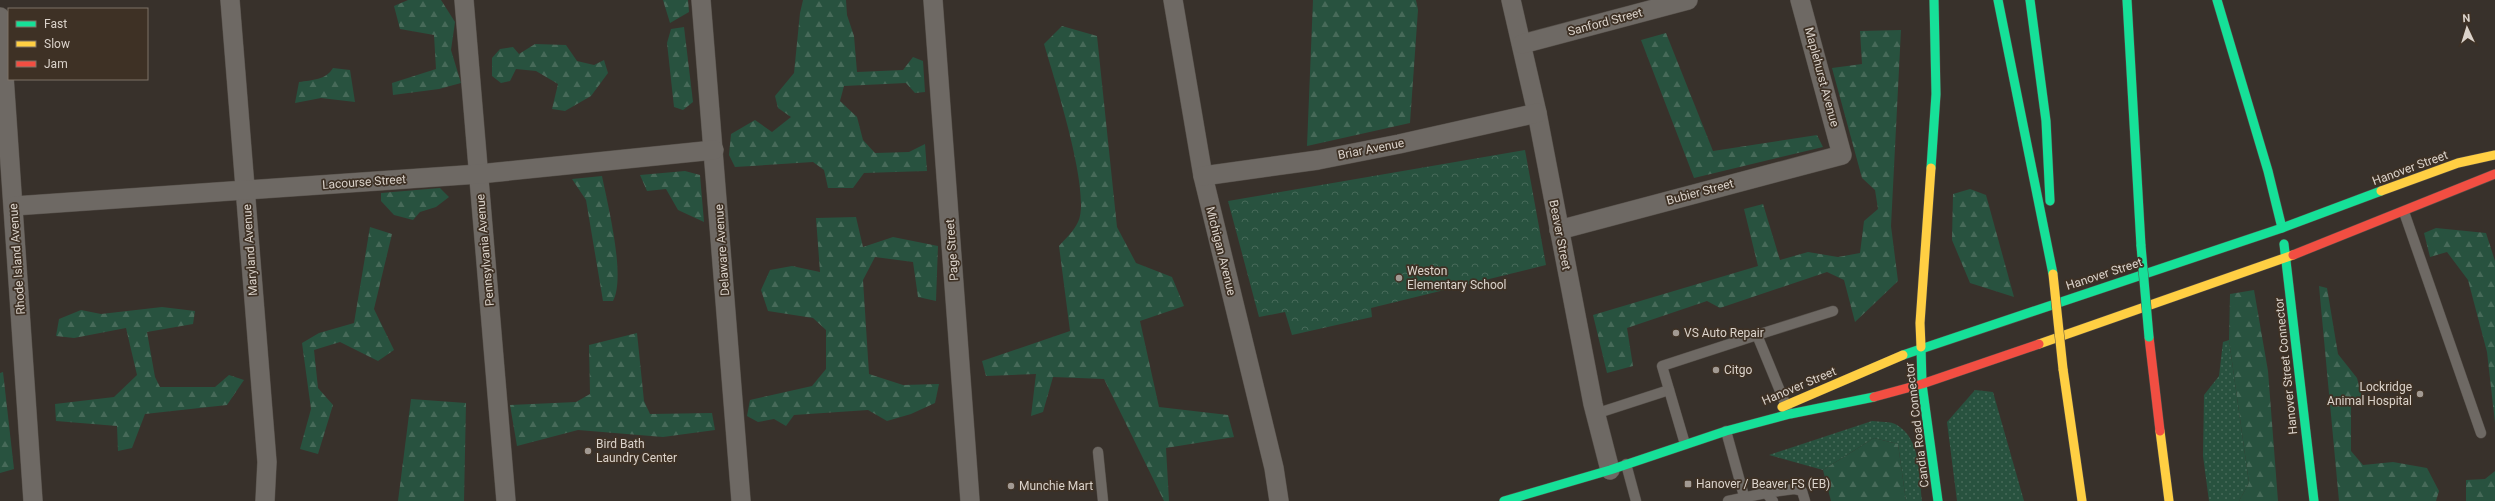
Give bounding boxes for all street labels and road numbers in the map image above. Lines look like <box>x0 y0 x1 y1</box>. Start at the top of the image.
street label: Sanford Street <box>1566 5 1644 39</box>
street label: Maplehurst Avenue <box>1802 26 1842 128</box>
street label: Briar Avenue <box>1337 136 1405 162</box>
street label: Hanover Street <box>2370 148 2450 188</box>
street label: Lacourse Street <box>322 172 406 192</box>
street label: Bubier Street <box>1665 176 1735 208</box>
street label: Pennsylvania Avenue <box>473 193 497 307</box>
street label: Beaver Street <box>1546 199 1574 271</box>
street label: Rhode Island Avenue <box>6 203 28 315</box>
street label: Maryland Avenue <box>240 204 260 296</box>
street label: Delaware Avenue <box>712 204 732 296</box>
street label: Michigan Avenue <box>1203 205 1239 297</box>
street label: Page Street <box>943 219 961 281</box>
street label: Hanover Street <box>2064 255 2144 293</box>
street label: Hanover Street Connector <box>2272 297 2300 435</box>
street label: Candia Road Connector <box>1902 362 1932 488</box>
street label: Hanover Street <box>1760 364 1838 408</box>

